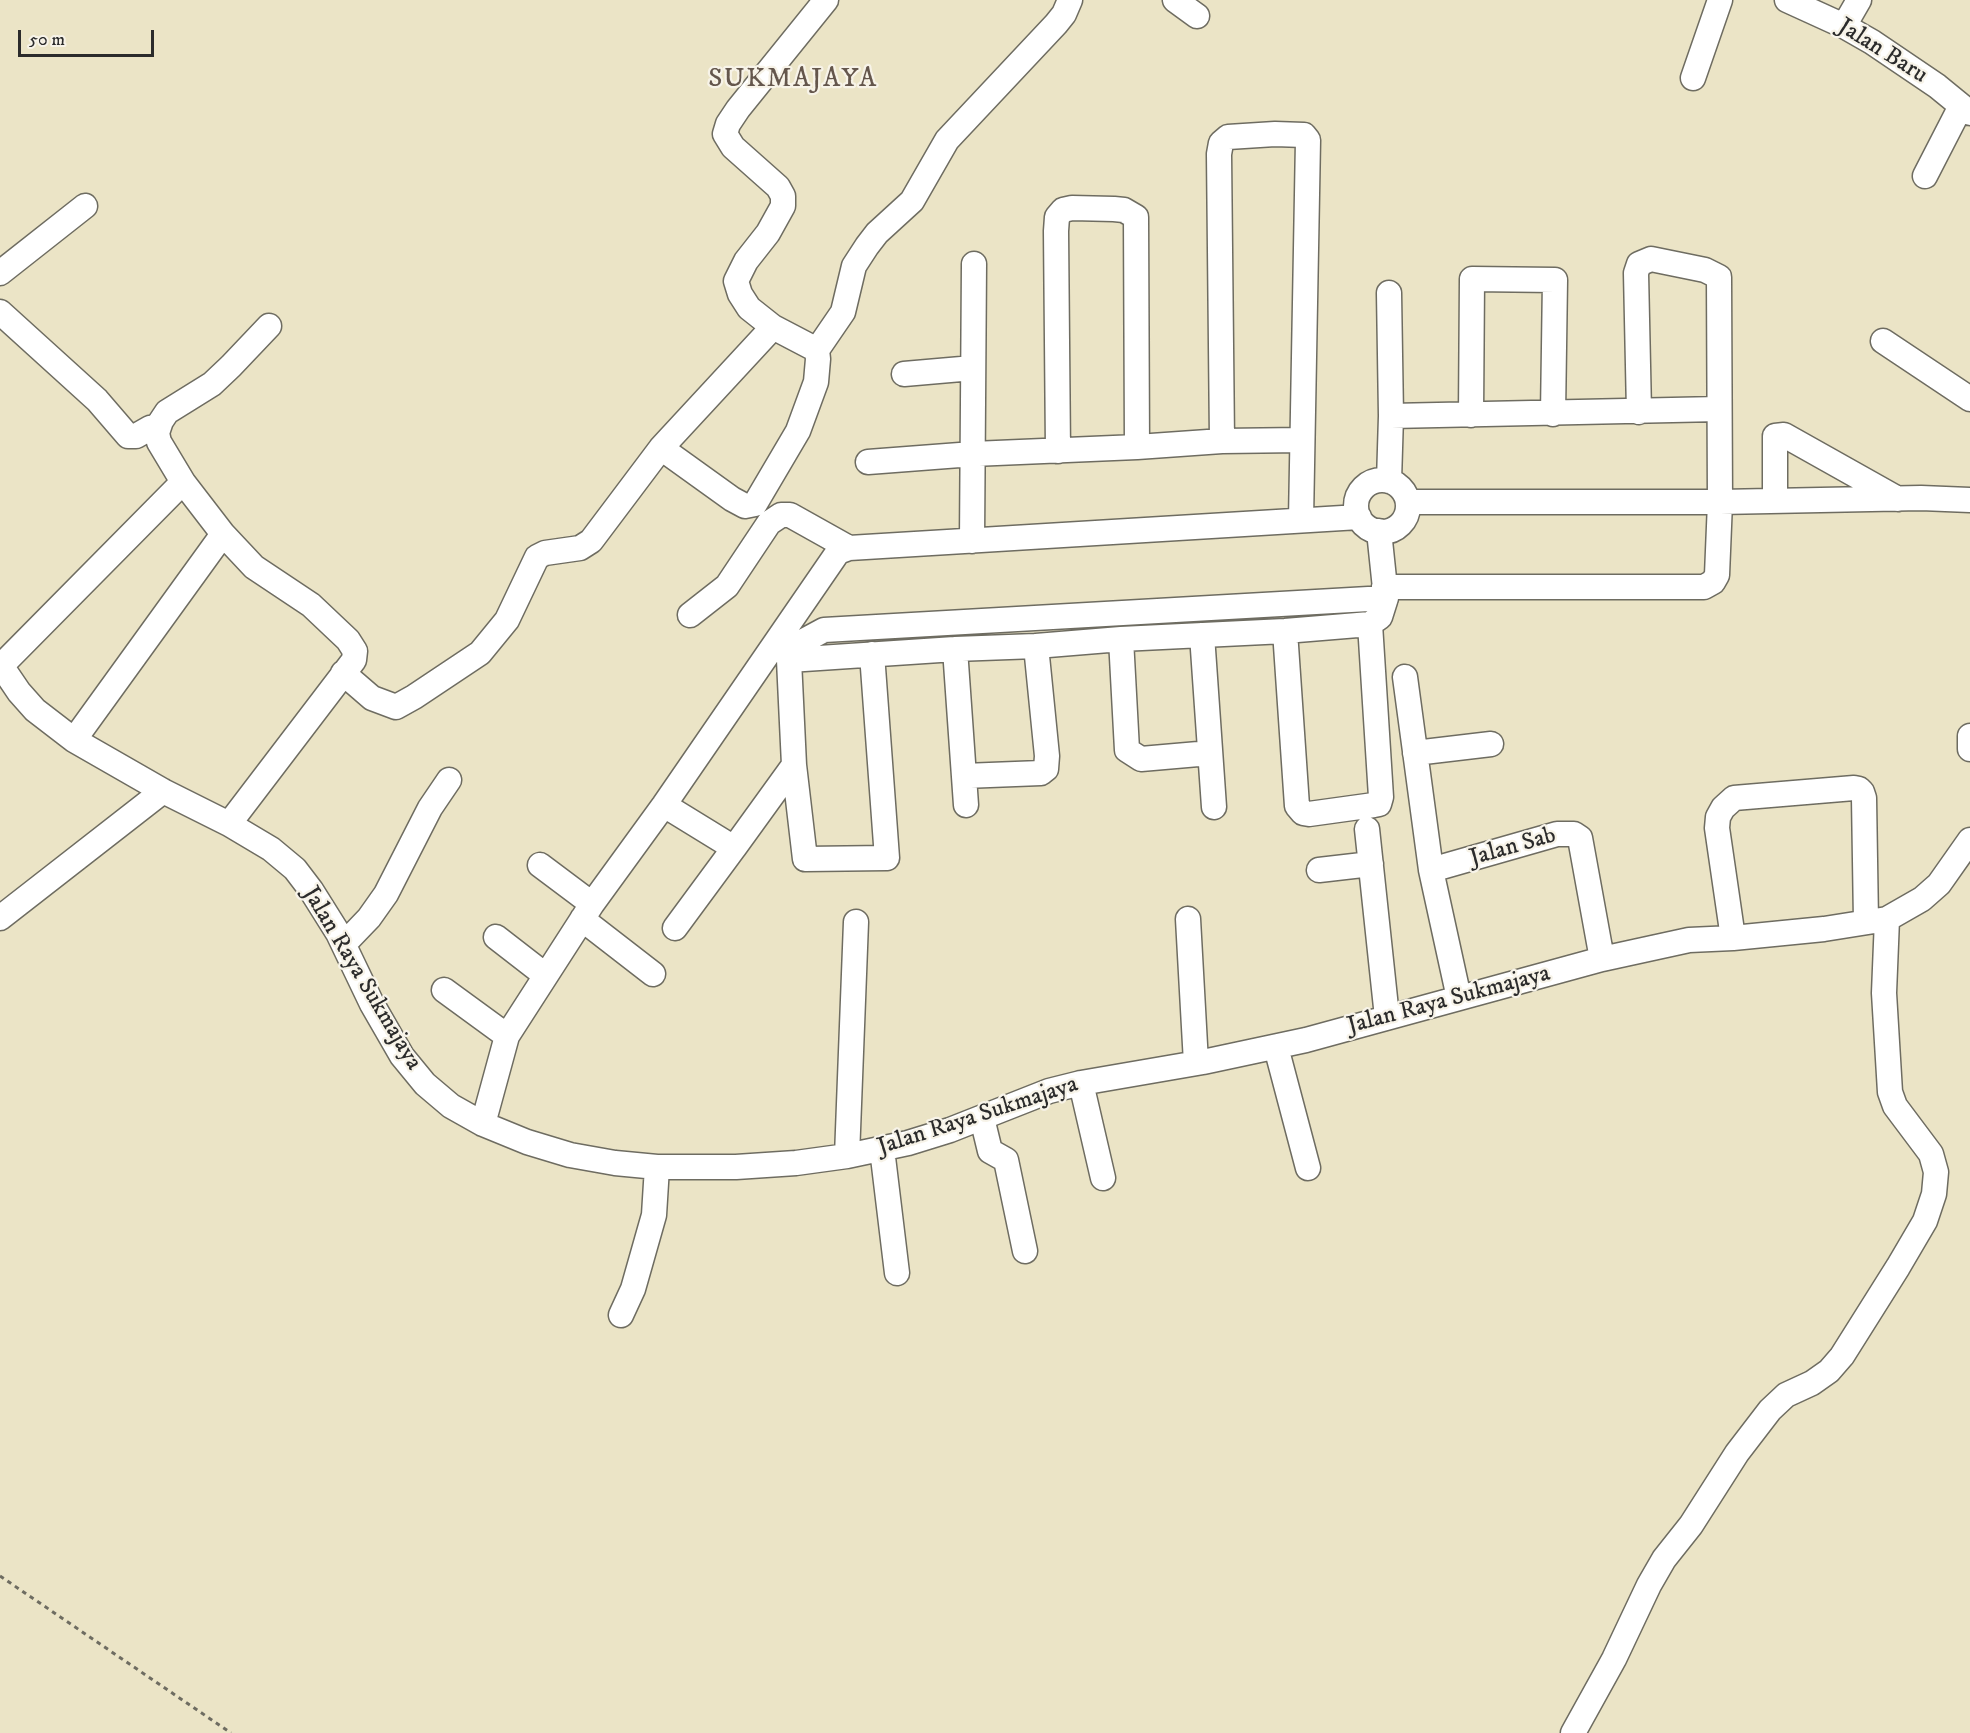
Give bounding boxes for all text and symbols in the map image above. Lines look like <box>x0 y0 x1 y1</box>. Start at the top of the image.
street label: Jalan Baru <box>1832 13 1932 91</box>
scale bar <box>21 18 158 56</box>
text: 50 m <box>29 29 65 51</box>
district label: SUKMAJAYA <box>708 64 878 96</box>
street label: Jalan Sab <box>1467 822 1559 874</box>
street label: Jalan Raya Sukmajaya <box>295 882 427 1076</box>
street label: Jalan Raya Sukmajaya <box>1344 960 1554 1042</box>
street label: Jalan Raya Sukmajaya <box>874 1071 1082 1163</box>

